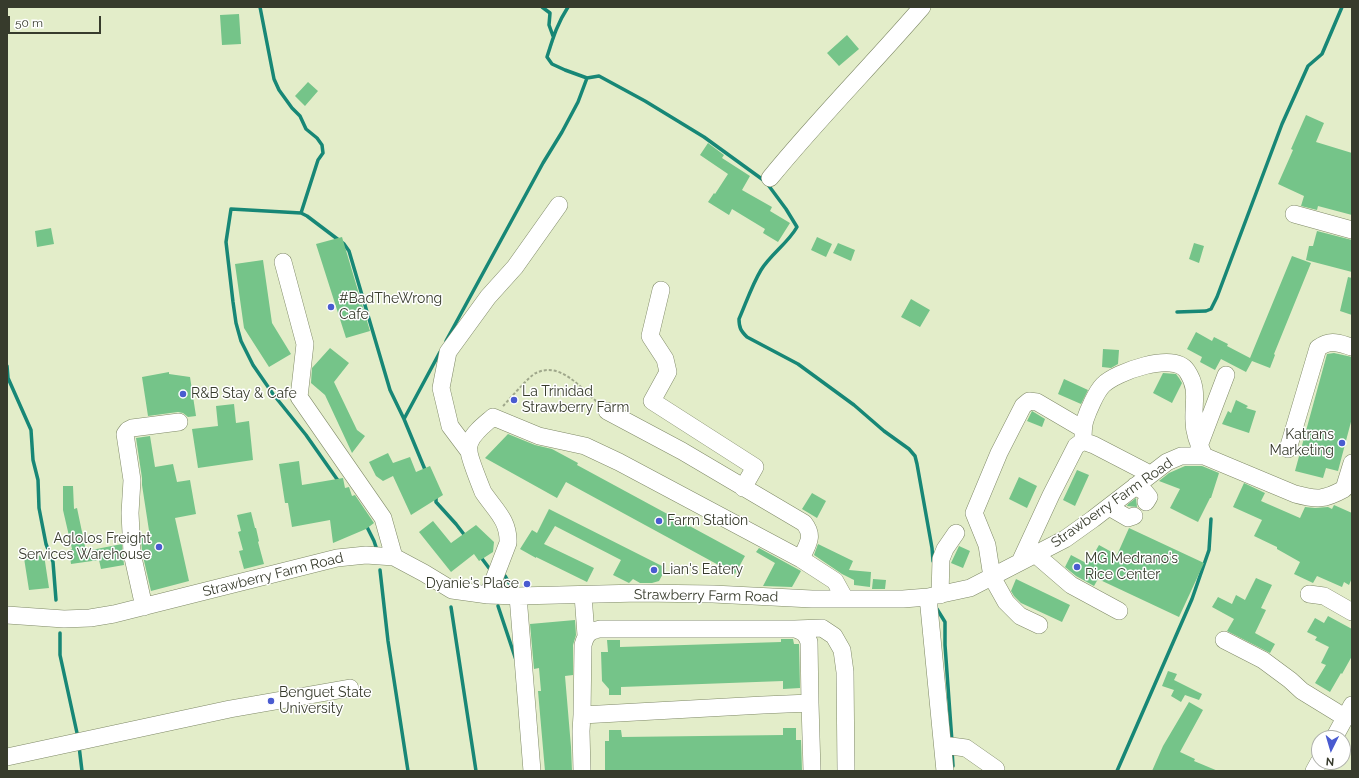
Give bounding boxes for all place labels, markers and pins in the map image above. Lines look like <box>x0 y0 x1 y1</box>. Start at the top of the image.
place label: #BadTheWrong Cafe <box>339 291 442 324</box>
marker: #BadTheWrong Cafe <box>326 302 336 312</box>
place label: La Trinidad Strawberry Farm <box>522 384 629 416</box>
place label: R&B Stay & Cafe <box>191 386 297 402</box>
marker: R&B Stay & Cafe <box>178 389 188 399</box>
marker: La Trinidad Strawberry Farm <box>509 395 519 405</box>
place label: Katrans Marketing <box>1269 427 1334 460</box>
marker: Katrans Marketing <box>1337 438 1347 448</box>
place label: Farm Station <box>667 513 748 529</box>
marker: Farm Station <box>654 516 664 526</box>
place label: Aglolos Freight Services Warehouse <box>18 531 151 564</box>
marker: Aglolos Freight Services Warehouse <box>154 542 164 552</box>
place label: MG Medrano's Rice Center <box>1085 551 1178 584</box>
place label: Lian's Eatery <box>662 562 743 578</box>
marker: MG Medrano's Rice Center <box>1072 562 1082 572</box>
marker: Lian's Eatery <box>649 565 659 575</box>
place label: Dyanie's Place <box>426 576 519 592</box>
marker: Dyanie's Place <box>522 579 532 589</box>
place label: Benguet State University <box>279 685 372 718</box>
marker: Benguet State University <box>266 696 276 706</box>

